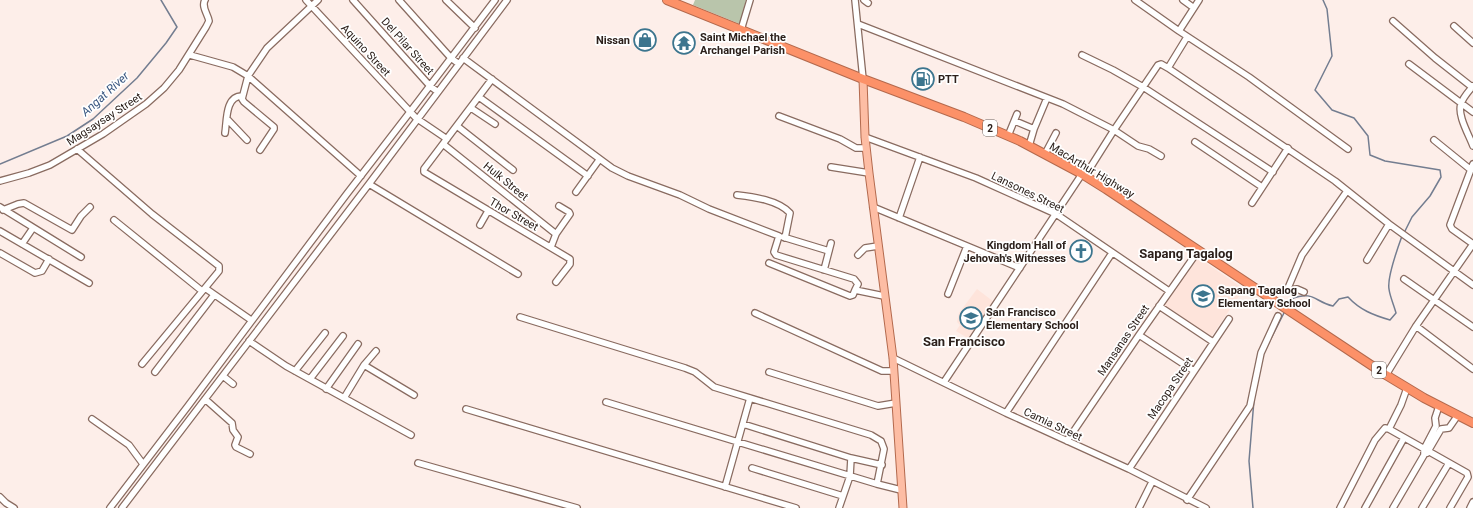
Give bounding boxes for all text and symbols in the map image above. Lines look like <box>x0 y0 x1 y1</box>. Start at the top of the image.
street label: Del Pilar Street <box>379 15 437 78</box>
street label: Aquino Street <box>338 22 393 79</box>
shop icon: Nissan <box>632 27 658 53</box>
temple icon: Saint Michael the Archangel Parish <box>671 30 697 56</box>
place label: Saint Michael the Archangel Parish <box>700 31 786 57</box>
place label: Nissan <box>596 34 630 47</box>
fuel station icon: PTT <box>910 66 936 92</box>
water label: Angat River <box>78 68 133 120</box>
place label: PTT <box>938 73 959 86</box>
street label: Magsaysay Street <box>64 90 145 149</box>
road number: 2 <box>983 120 997 136</box>
street label: MacArthur Highway <box>1047 140 1137 201</box>
street label: Hulk Street <box>481 159 531 204</box>
street label: Lansones Street <box>989 169 1067 216</box>
street label: Thor Street <box>487 195 541 234</box>
church icon: Kingdom Hall of Jehovah's Witnesses <box>1068 238 1094 264</box>
place label: Kingdom Hall of Jehovah's Witnesses <box>964 239 1066 265</box>
district label: Sapang Tagalog <box>1139 246 1233 261</box>
school or university icon: Sapang Tagalog Elementary School <box>1190 283 1216 309</box>
place label: Sapang Tagalog Elementary School <box>1218 284 1311 310</box>
street label: Mansanas Street <box>1095 302 1152 378</box>
school or university icon: San Francisco Elementary School <box>958 305 984 331</box>
place label: San Francisco Elementary School <box>986 306 1079 332</box>
district label: San Francisco <box>923 334 1005 349</box>
street label: Macopa Street <box>1145 355 1196 422</box>
road number: 2 <box>1372 362 1386 378</box>
street label: Camia Street <box>1021 405 1085 444</box>

